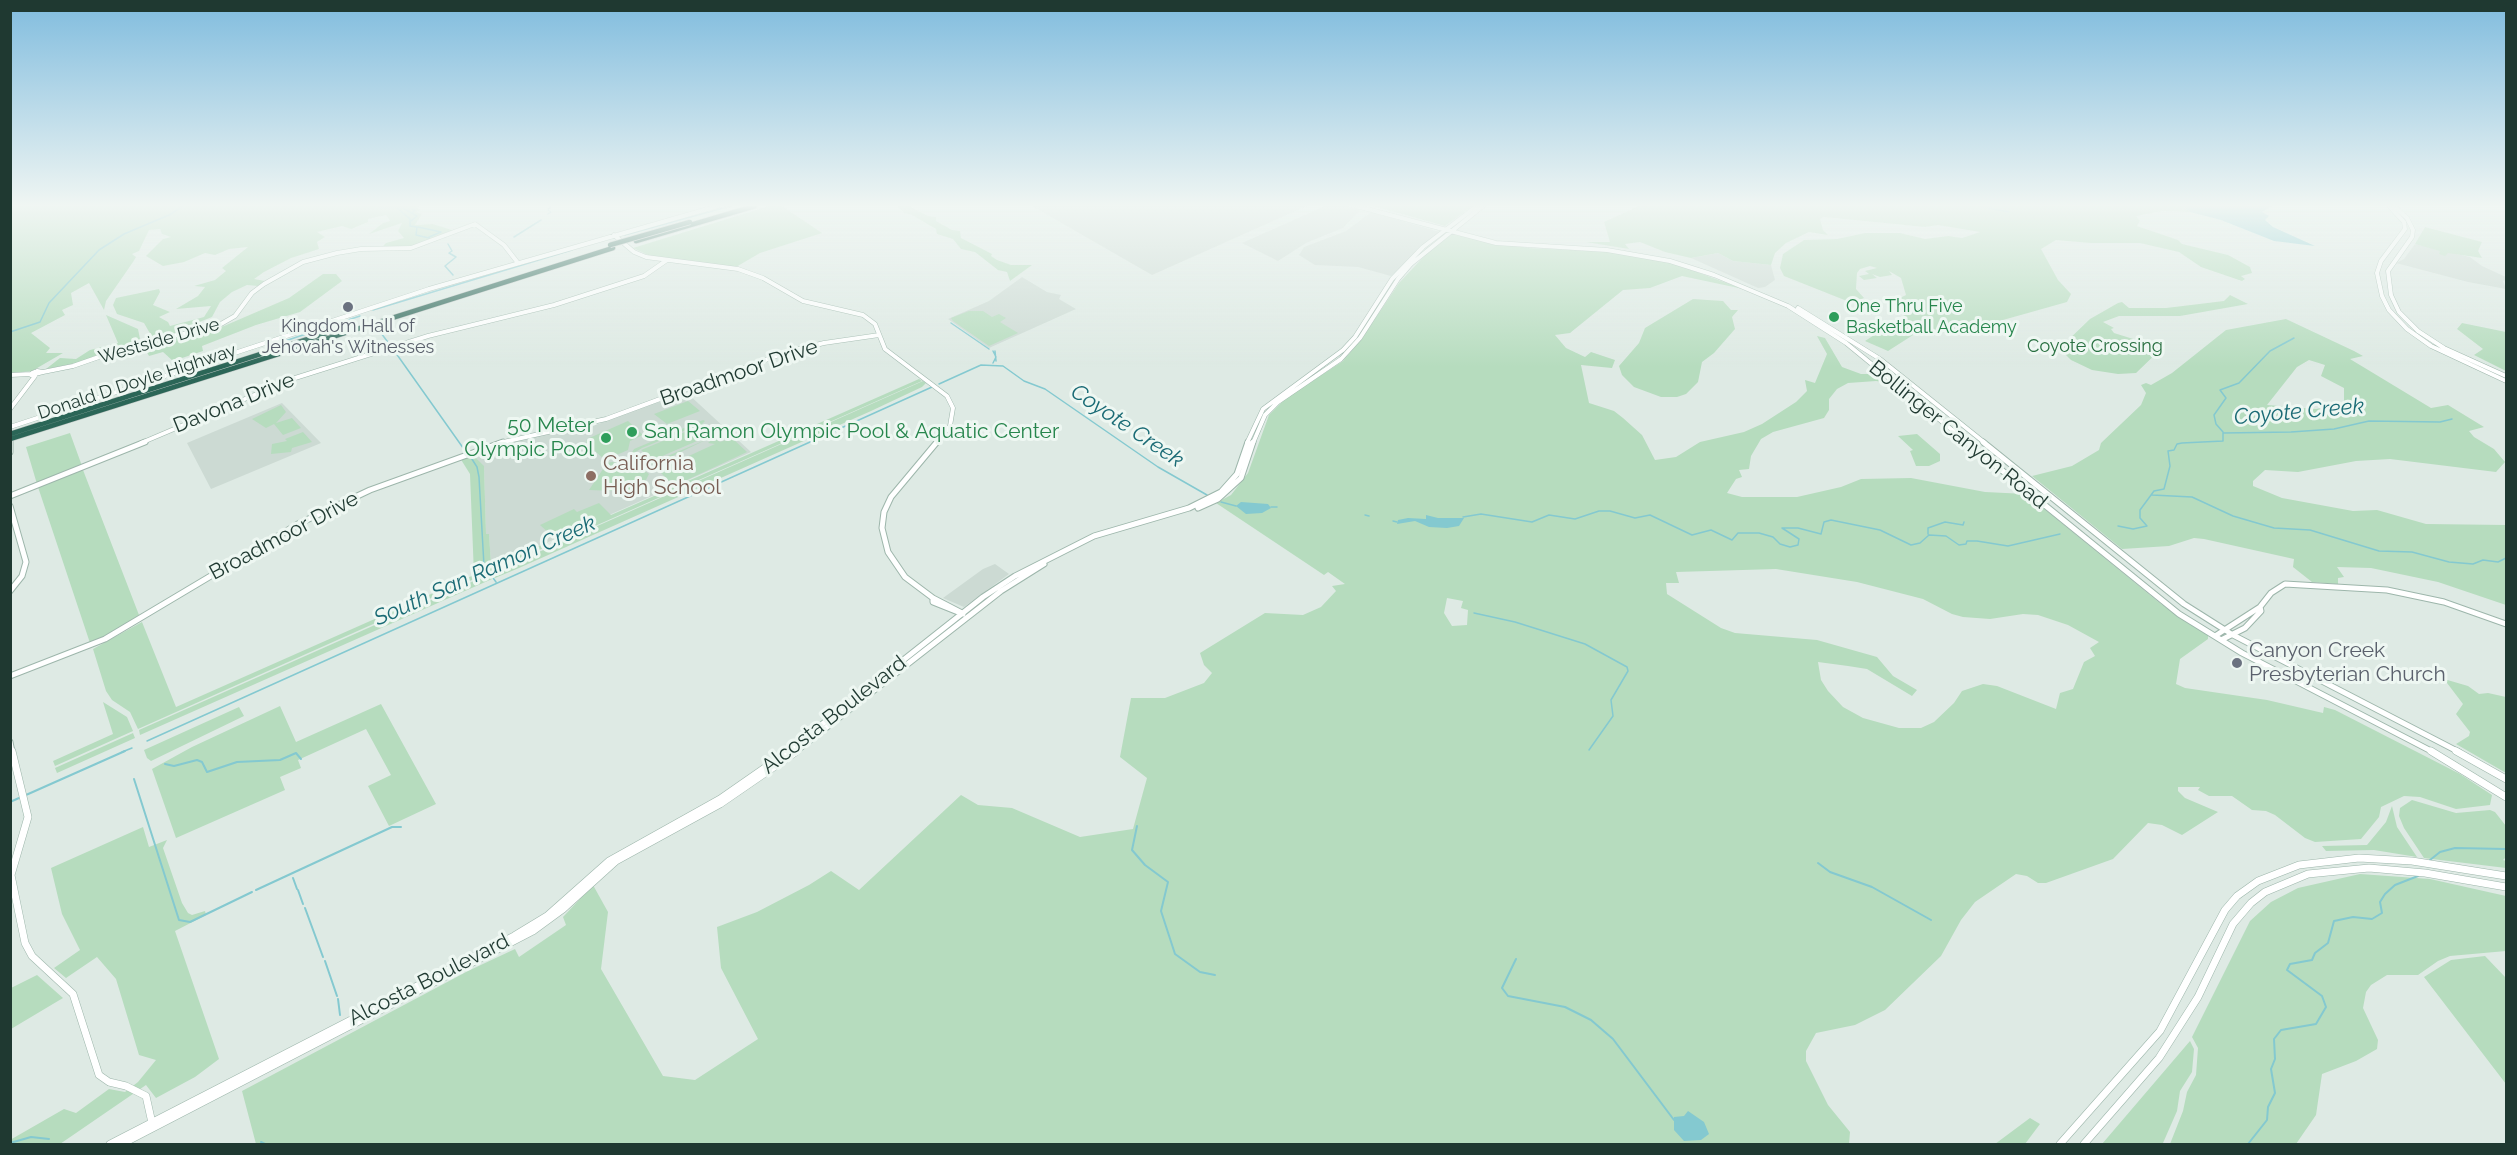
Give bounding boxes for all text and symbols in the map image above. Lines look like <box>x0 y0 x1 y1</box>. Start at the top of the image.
place label: One Thru Five Basketball Academy <box>1846 296 2017 338</box>
marker: Kingdom Hall of Jehovah's Witnesses <box>341 300 355 314</box>
marker: One Thru Five Basketball Academy <box>1827 310 1841 324</box>
street label: Westside Drive <box>96 313 222 369</box>
place label: Kingdom Hall of Jehovah's Witnesses <box>262 316 434 358</box>
street label: Broadmoor Drive <box>657 334 821 412</box>
park label: Coyote Crossing <box>2027 336 2163 358</box>
street label: Donald D Doyle Highway <box>35 340 239 424</box>
street label: Bollinger Canyon Road <box>1864 355 2052 515</box>
street label: Davona Drive <box>170 367 298 439</box>
water label: Coyote Creek <box>1065 379 1189 473</box>
water label: Coyote Creek <box>2233 393 2365 431</box>
place label: 50 Meter Olympic Pool <box>464 413 594 463</box>
place label: San Ramon Olympic Pool & Aquatic Center <box>644 419 1059 445</box>
marker: San Ramon Olympic Pool & Aquatic Center <box>625 425 639 439</box>
marker: 50 Meter Olympic Pool <box>599 431 613 445</box>
place label: California High School <box>603 451 721 501</box>
marker: California High School <box>584 469 598 483</box>
street label: Broadmoor Drive <box>205 486 363 586</box>
water label: South San Ramon Creek <box>370 510 600 632</box>
place label: Canyon Creek Presbyterian Church <box>2249 638 2446 688</box>
street label: Alcosta Boulevard <box>757 651 911 779</box>
marker: Canyon Creek Presbyterian Church <box>2230 656 2244 670</box>
street label: Alcosta Boulevard <box>344 929 514 1031</box>

